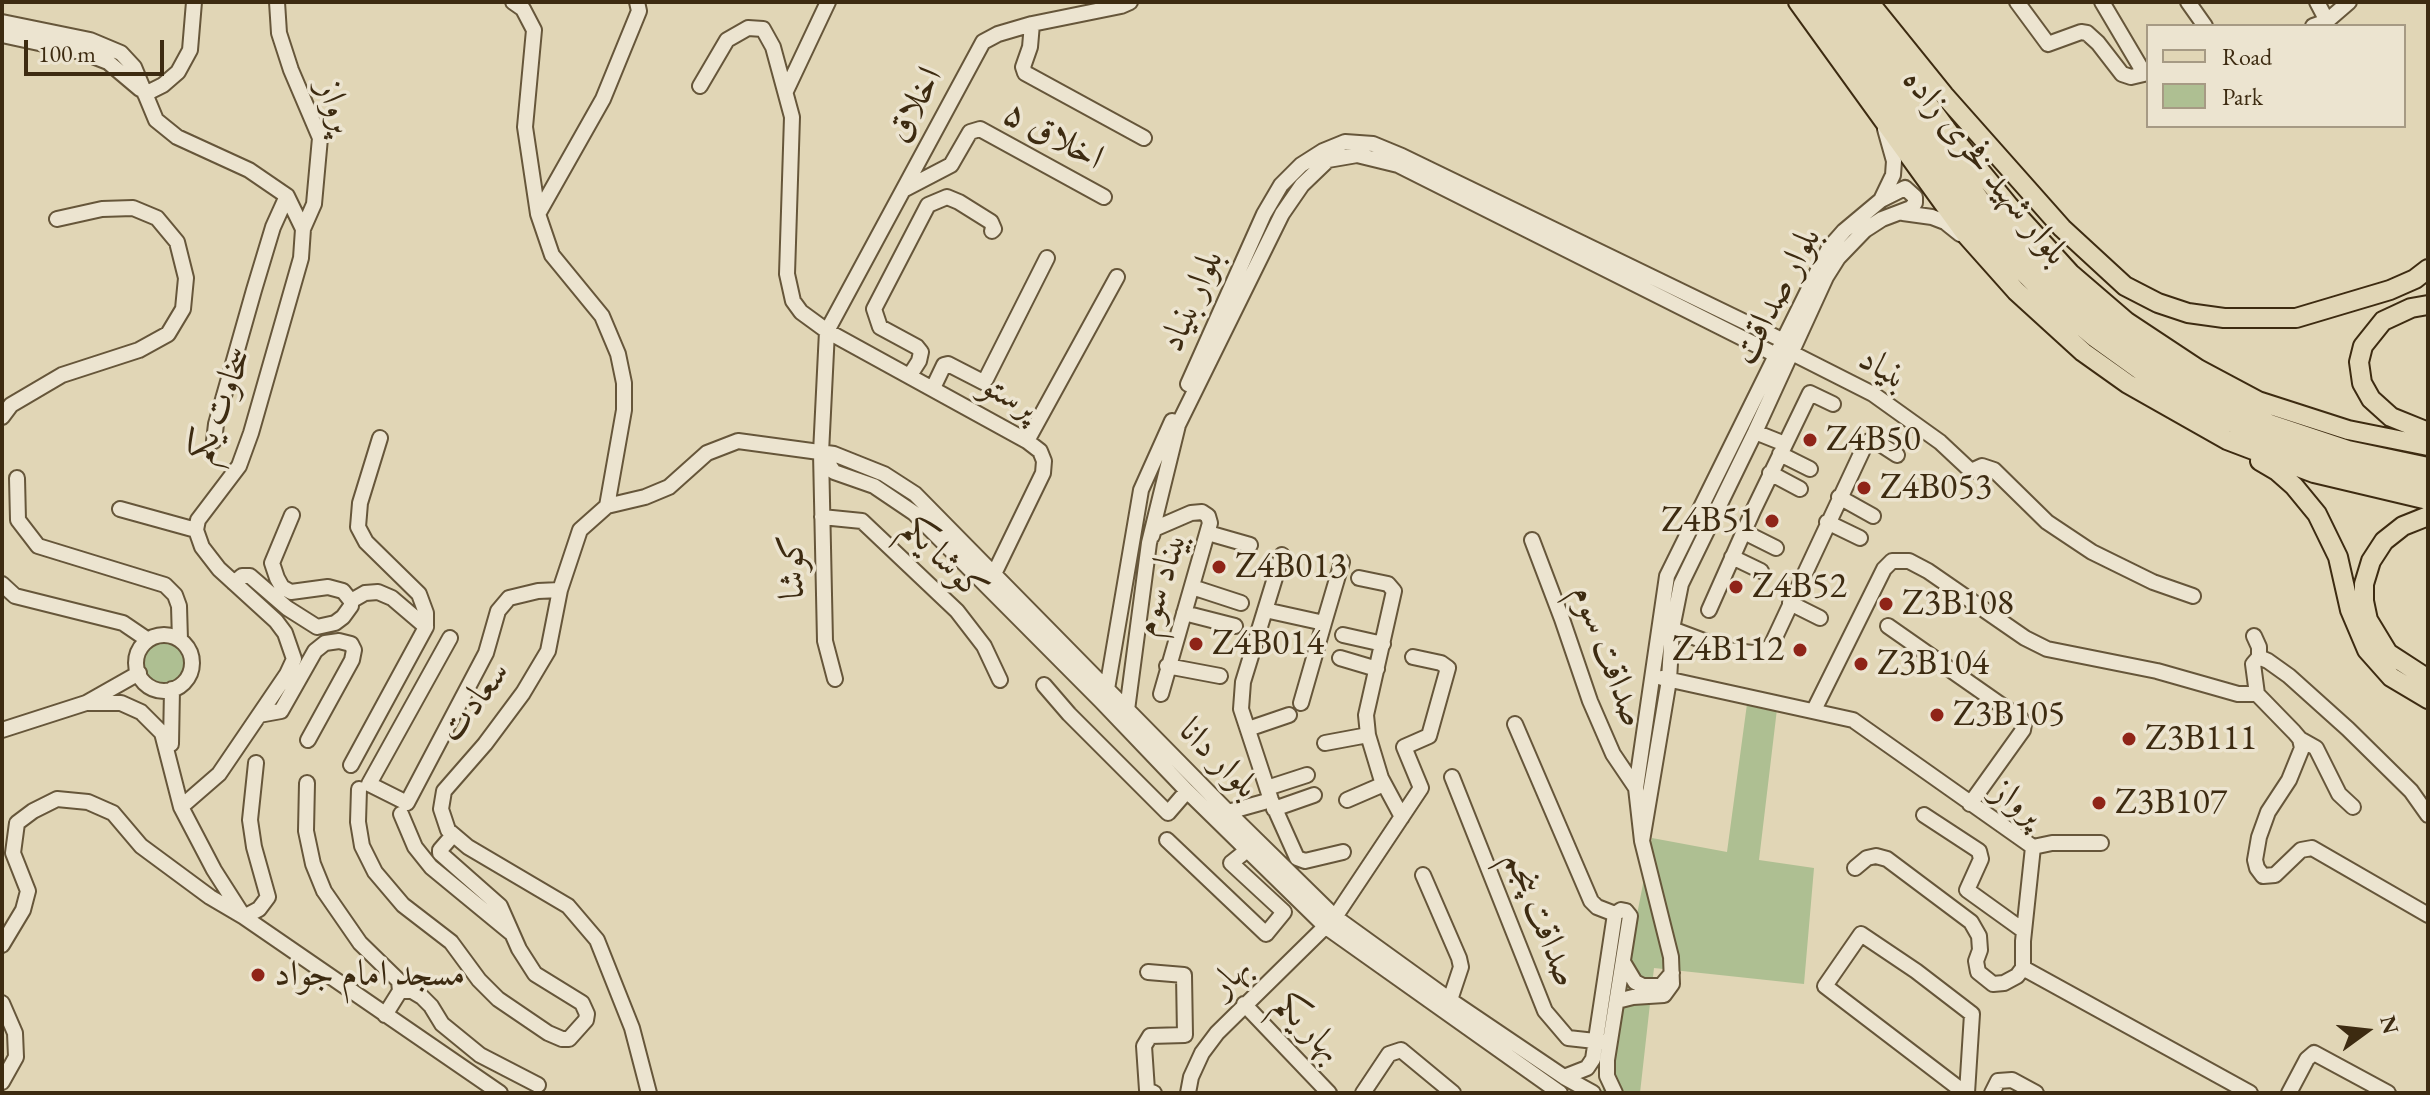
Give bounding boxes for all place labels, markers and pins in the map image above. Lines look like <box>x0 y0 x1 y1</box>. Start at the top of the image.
place label: Z4B50 <box>1826 418 1921 462</box>
marker: Z4B50 <box>1801 431 1819 449</box>
place label: Z4B053 <box>1880 466 1992 510</box>
marker: Z4B053 <box>1855 479 1873 497</box>
place label: Z4B51 <box>1661 499 1756 543</box>
marker: Z4B51 <box>1763 512 1781 530</box>
place label: Z4B013 <box>1235 545 1347 589</box>
marker: Z4B013 <box>1210 558 1228 576</box>
place label: Z4B52 <box>1752 565 1847 609</box>
marker: Z4B52 <box>1727 578 1745 596</box>
place label: Z3B108 <box>1902 582 2014 626</box>
marker: Z3B108 <box>1877 595 1895 613</box>
place label: Z4B014 <box>1212 622 1324 666</box>
place label: Z4B112 <box>1672 628 1784 672</box>
marker: Z4B014 <box>1187 635 1205 653</box>
marker: Z4B112 <box>1791 641 1809 659</box>
place label: Z3B104 <box>1877 642 1989 686</box>
marker: Z3B104 <box>1852 655 1870 673</box>
place label: Z3B105 <box>1953 693 2065 737</box>
marker: Z3B105 <box>1928 706 1946 724</box>
place label: Z3B111 <box>2145 717 2257 761</box>
marker: Z3B111 <box>2120 730 2138 748</box>
place label: Z3B107 <box>2115 781 2227 825</box>
marker: Z3B107 <box>2090 794 2108 812</box>
place label: مسجد امام جواد <box>274 953 465 997</box>
marker: مسجد امام جواد <box>249 966 267 984</box>

